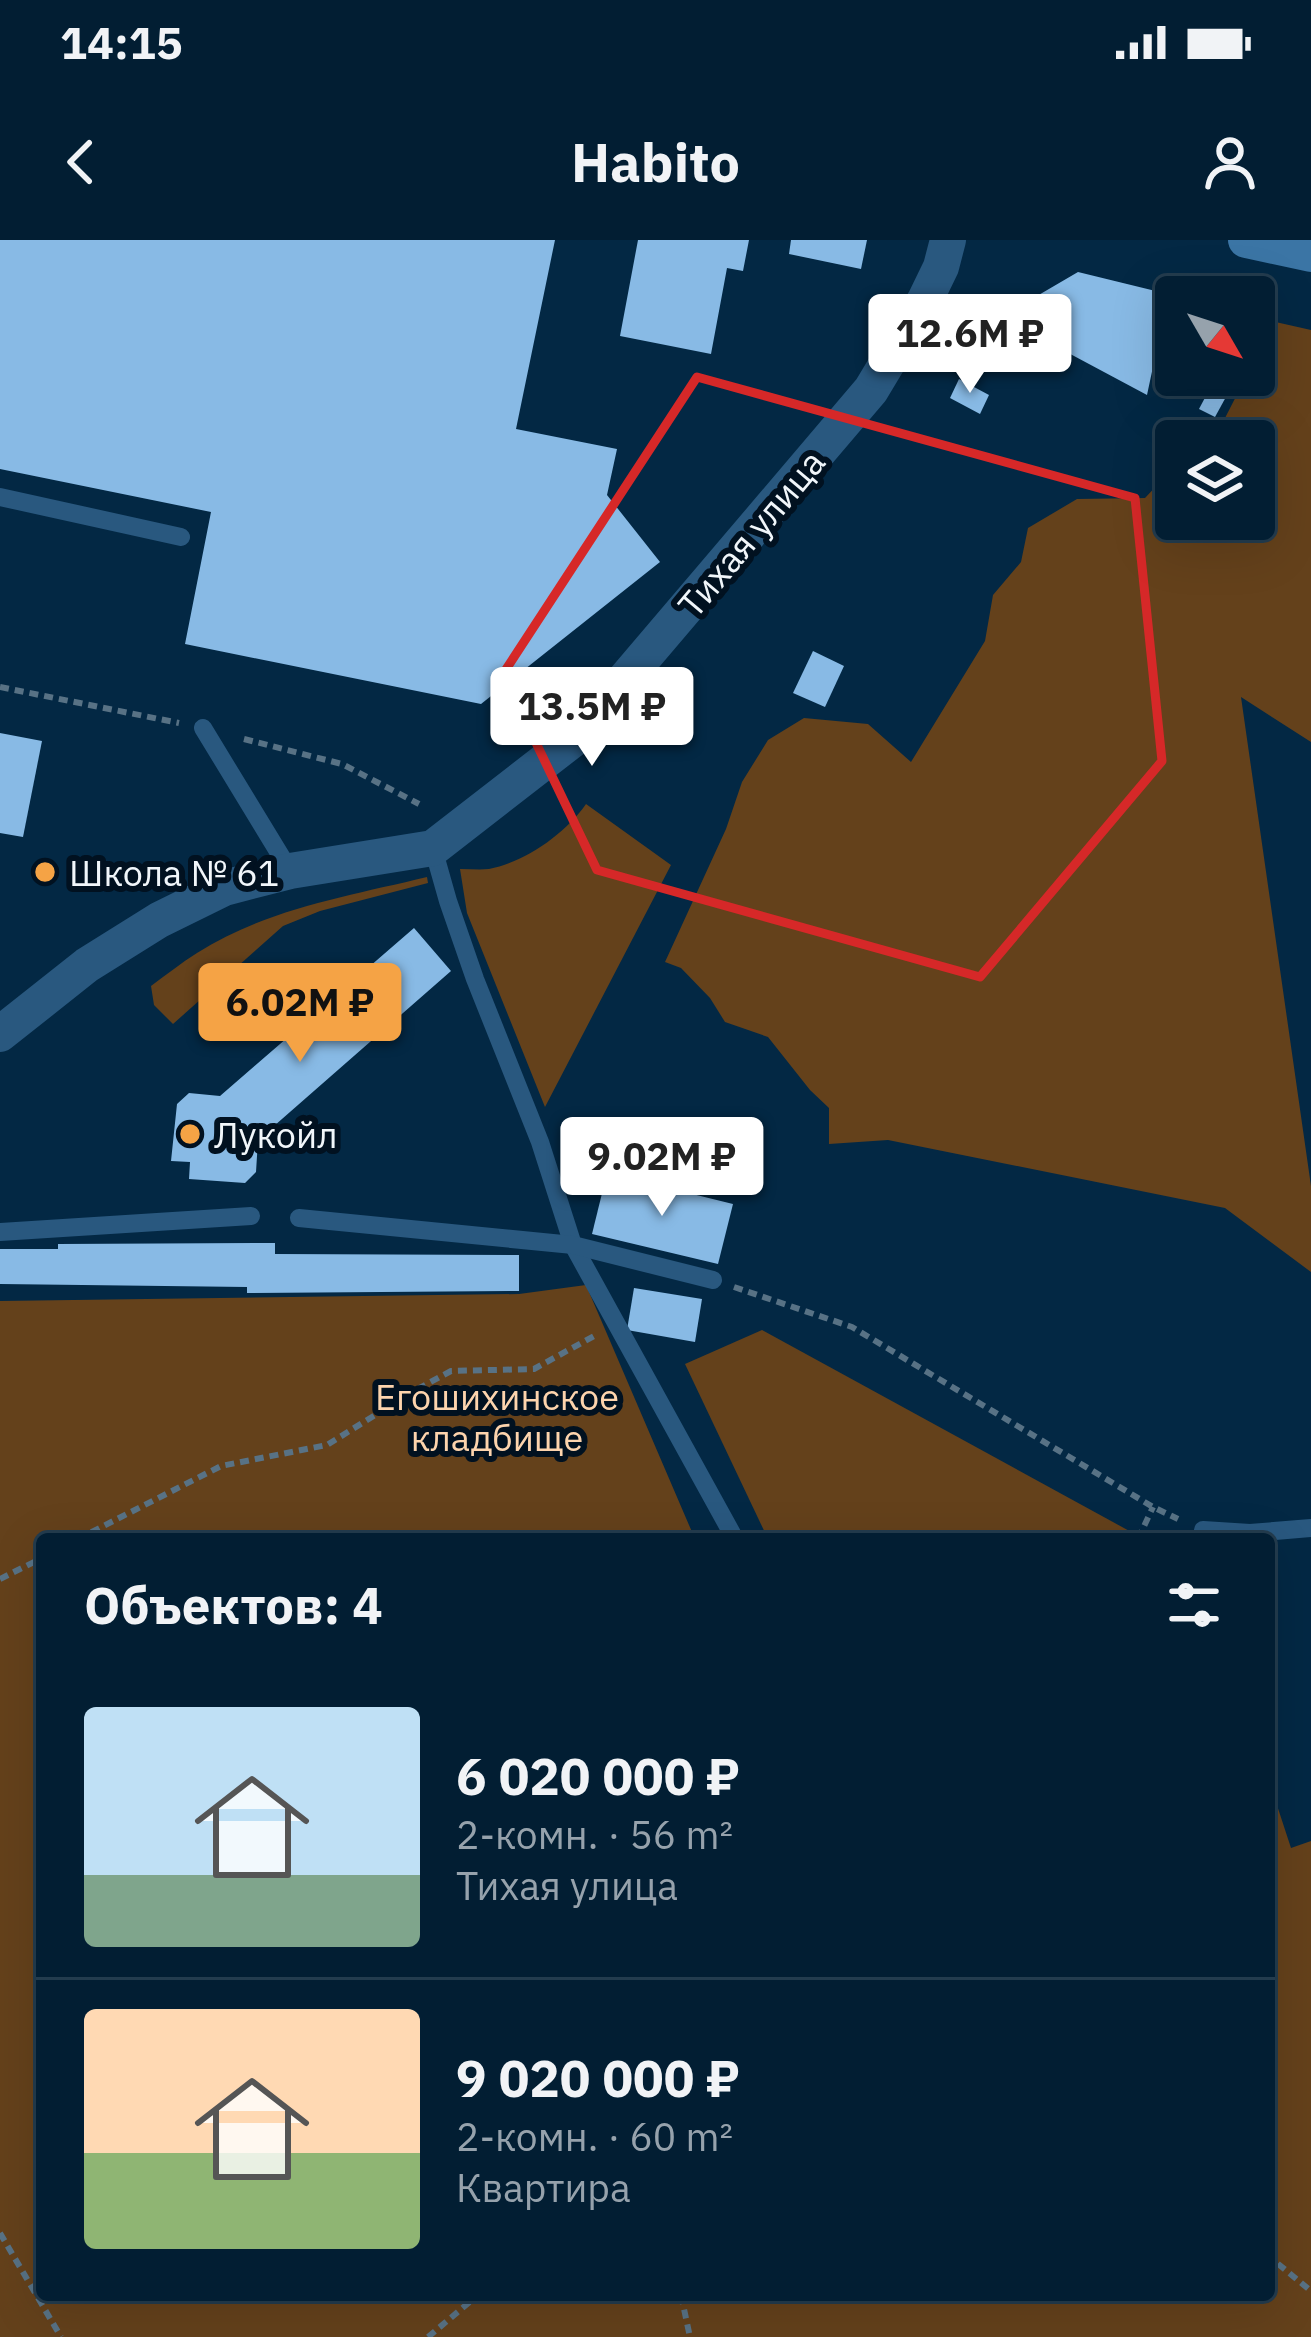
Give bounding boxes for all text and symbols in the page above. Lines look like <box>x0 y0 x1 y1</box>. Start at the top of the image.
text: 14:15 <box>60 13 183 71</box>
text: Habito <box>571 127 740 197</box>
icon: back <box>48 129 114 195</box>
icon: person <box>1197 129 1263 195</box>
north arrow <box>1155 276 1275 396</box>
map controls <box>1155 276 1275 540</box>
pin: 12.6M ₽ <box>859 294 1081 396</box>
text: 12.6M ₽ <box>895 307 1045 358</box>
button: layers <box>1155 420 1275 540</box>
street label: Тихая улица <box>667 439 835 627</box>
pin: 13.5M ₽ <box>481 667 703 769</box>
text: 13.5M ₽ <box>517 680 667 731</box>
place label: Школа № 61 <box>69 849 279 896</box>
marker: Школа № 61 <box>32 859 58 885</box>
pin: 6.02M ₽ <box>189 963 411 1065</box>
text: 6.02M ₽ <box>225 976 375 1027</box>
place label: Лукойл <box>214 1111 337 1158</box>
pin: 9.02M ₽ <box>551 1117 773 1219</box>
marker: Лукойл <box>177 1121 203 1147</box>
text: 9.02M ₽ <box>587 1130 737 1181</box>
park label: Егошихинское кладбище <box>375 1373 619 1461</box>
text: Объектов: 4 <box>84 1572 383 1638</box>
icon: filters <box>1161 1572 1227 1638</box>
text: 6 020 000 ₽ <box>456 1743 740 1809</box>
icon: home <box>180 1755 324 1899</box>
text: 2-комн. · 56 m² <box>456 1809 733 1860</box>
text: Тихая улица <box>456 1860 678 1911</box>
text: 9 020 000 ₽ <box>456 2045 740 2111</box>
icon: home <box>180 2057 324 2201</box>
text: 2-комн. · 60 m² <box>456 2111 733 2162</box>
text: Квартира <box>456 2162 631 2213</box>

